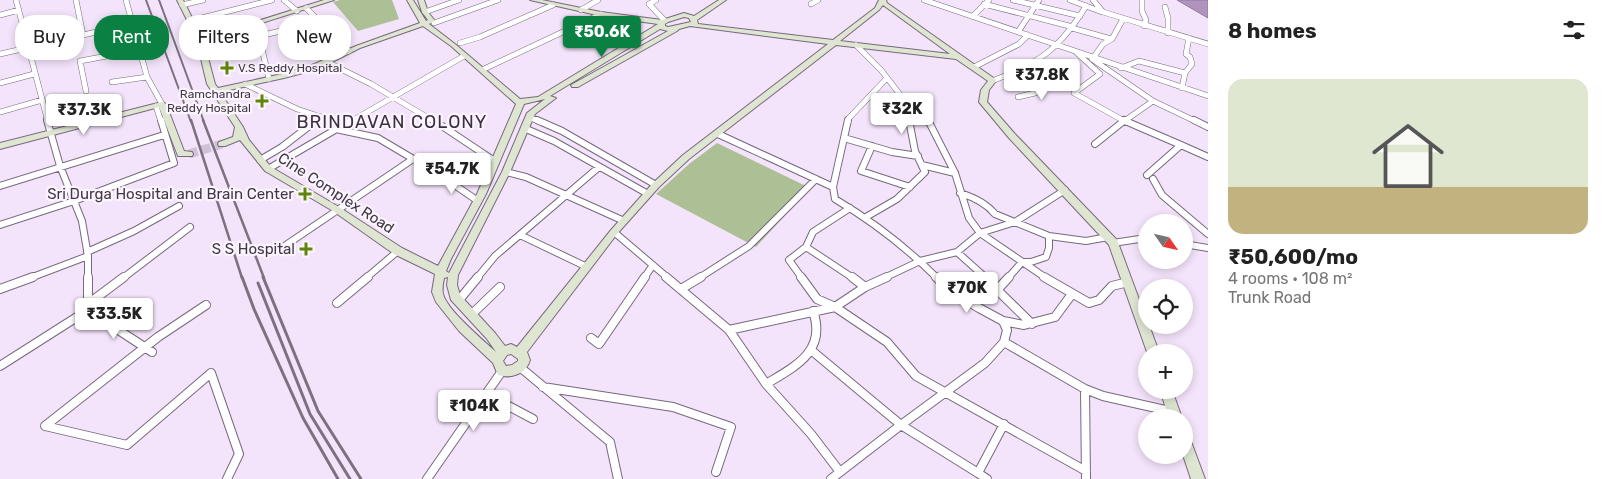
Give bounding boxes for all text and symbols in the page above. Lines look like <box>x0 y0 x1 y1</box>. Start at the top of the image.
chip: Buy <box>15 15 84 60</box>
chip: Rent <box>94 15 169 60</box>
chip: Filters <box>179 15 268 60</box>
chip: New <box>278 15 351 60</box>
pin: ₹50.6K <box>561 15 643 58</box>
icon: filters <box>1560 16 1588 44</box>
text: 8 homes <box>1228 18 1317 43</box>
text: ₹50.6K <box>574 22 630 41</box>
pin: ₹37.8K <box>1001 58 1083 101</box>
marker: V.S Reddy Hospital <box>220 61 234 75</box>
place label: V.S Reddy Hospital <box>238 61 342 75</box>
text: ₹37.8K <box>1015 65 1069 84</box>
place label: Ramchandra Reddy Hospital <box>167 87 251 115</box>
pin: ₹32K <box>872 92 932 135</box>
pin: ₹37.3K <box>43 94 125 136</box>
marker: Ramchandra Reddy Hospital <box>255 94 269 108</box>
text: ₹32K <box>881 99 923 118</box>
text: ₹37.3K <box>57 100 111 119</box>
district label: BRINDAVAN COLONY <box>297 111 487 133</box>
icon: home <box>1363 111 1453 201</box>
street label: Cine Complex Road <box>275 149 397 237</box>
pin: ₹54.7K <box>411 152 493 195</box>
text: ₹54.7K <box>425 159 479 178</box>
place label: Sri Durga Hospital and Brain Center <box>47 185 294 203</box>
marker: Sri Durga Hospital and Brain Center <box>298 187 312 201</box>
north arrow <box>1138 214 1192 269</box>
map controls <box>1138 214 1193 464</box>
place label: S S Hospital <box>212 240 295 258</box>
marker: S S Hospital <box>299 242 313 256</box>
text: ₹50,600/mo <box>1228 244 1358 269</box>
text: 4 rooms · 108 m² <box>1228 269 1352 288</box>
pin: ₹70K <box>937 272 997 314</box>
text: ₹70K <box>947 278 987 297</box>
button: locate <box>1138 279 1193 334</box>
text: Trunk Road <box>1228 288 1311 307</box>
pin: ₹33.5K <box>73 298 155 340</box>
text: ₹33.5K <box>86 304 142 323</box>
button: + <box>1138 344 1193 399</box>
pin: ₹104K <box>439 390 509 432</box>
text: ₹104K <box>449 396 499 415</box>
button: − <box>1138 409 1193 464</box>

